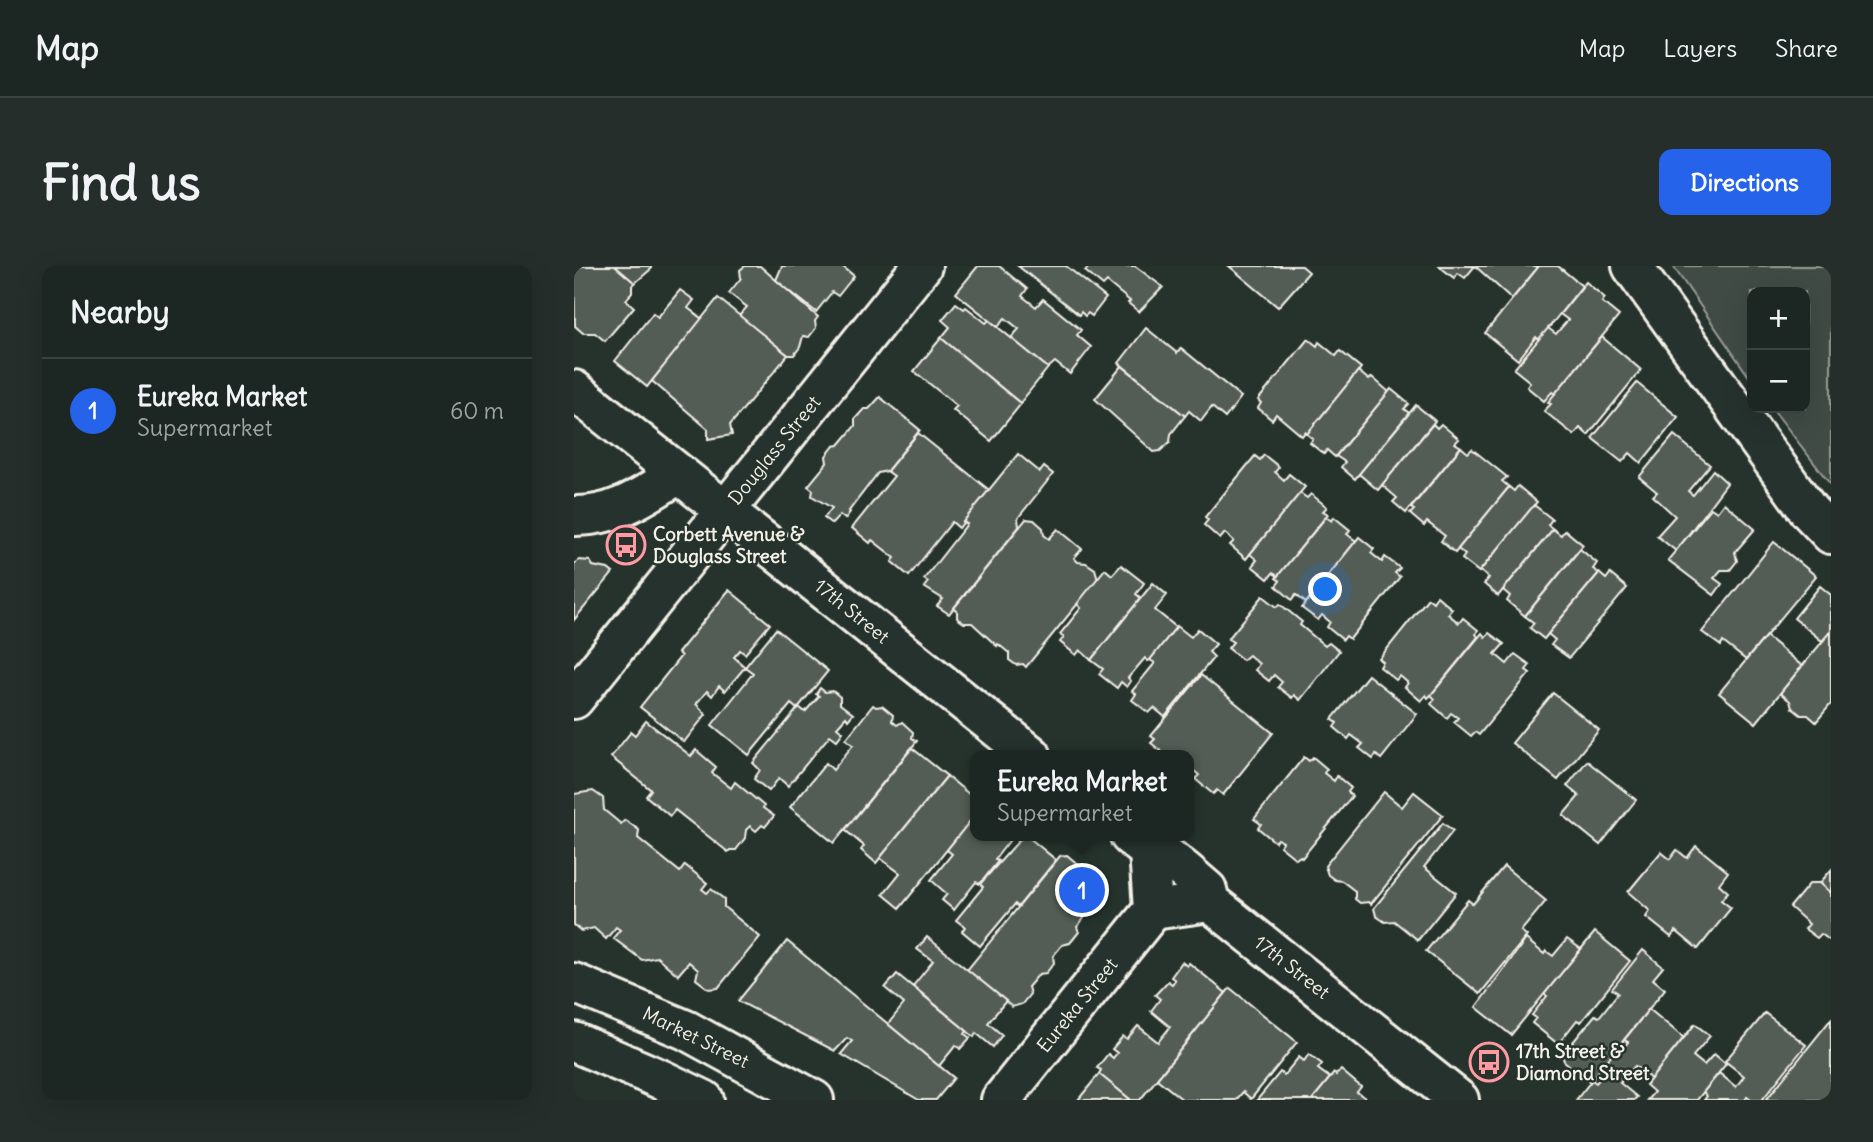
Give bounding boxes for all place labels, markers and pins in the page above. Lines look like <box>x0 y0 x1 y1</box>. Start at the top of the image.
place label: Corbett Avenue & Douglass Street <box>653 522 805 568</box>
bus stop icon: Corbett Avenue & Douglass Street <box>605 524 647 566</box>
pin: 1 <box>1059 864 1105 916</box>
place label: 17th Street & Diamond Street <box>1516 1039 1650 1085</box>
bus stop icon: 17th Street & Diamond Street <box>1468 1041 1510 1083</box>

